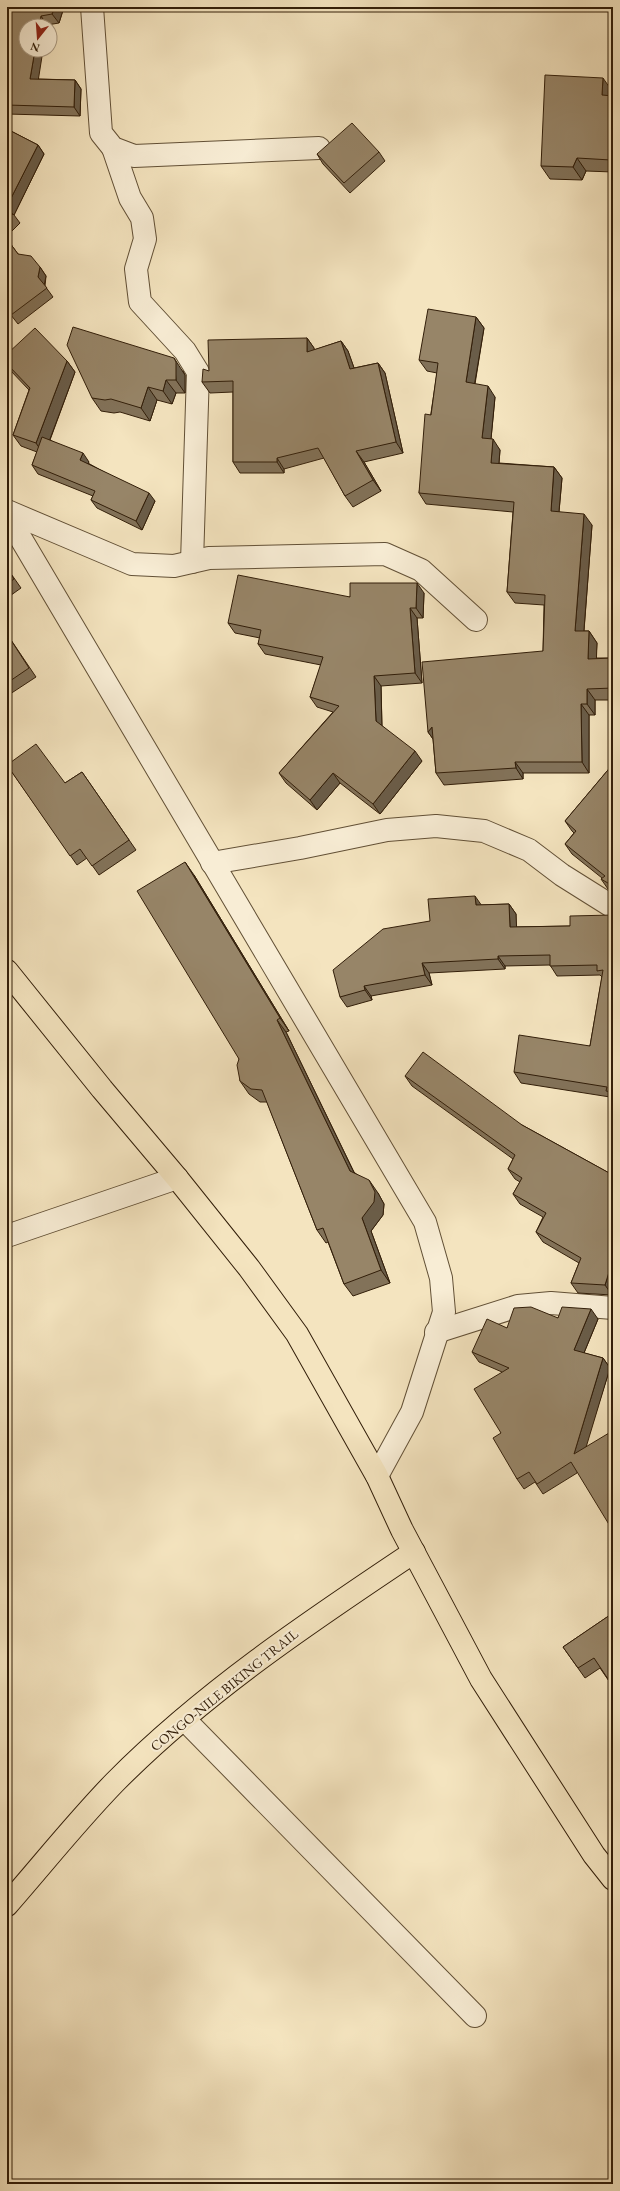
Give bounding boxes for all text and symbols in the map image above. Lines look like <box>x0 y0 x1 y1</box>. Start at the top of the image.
north arrow <box>18 18 58 58</box>
text: N <box>29 40 41 56</box>
street label: CONGO-NILE BIKING TRAIL <box>146 1624 302 1755</box>

